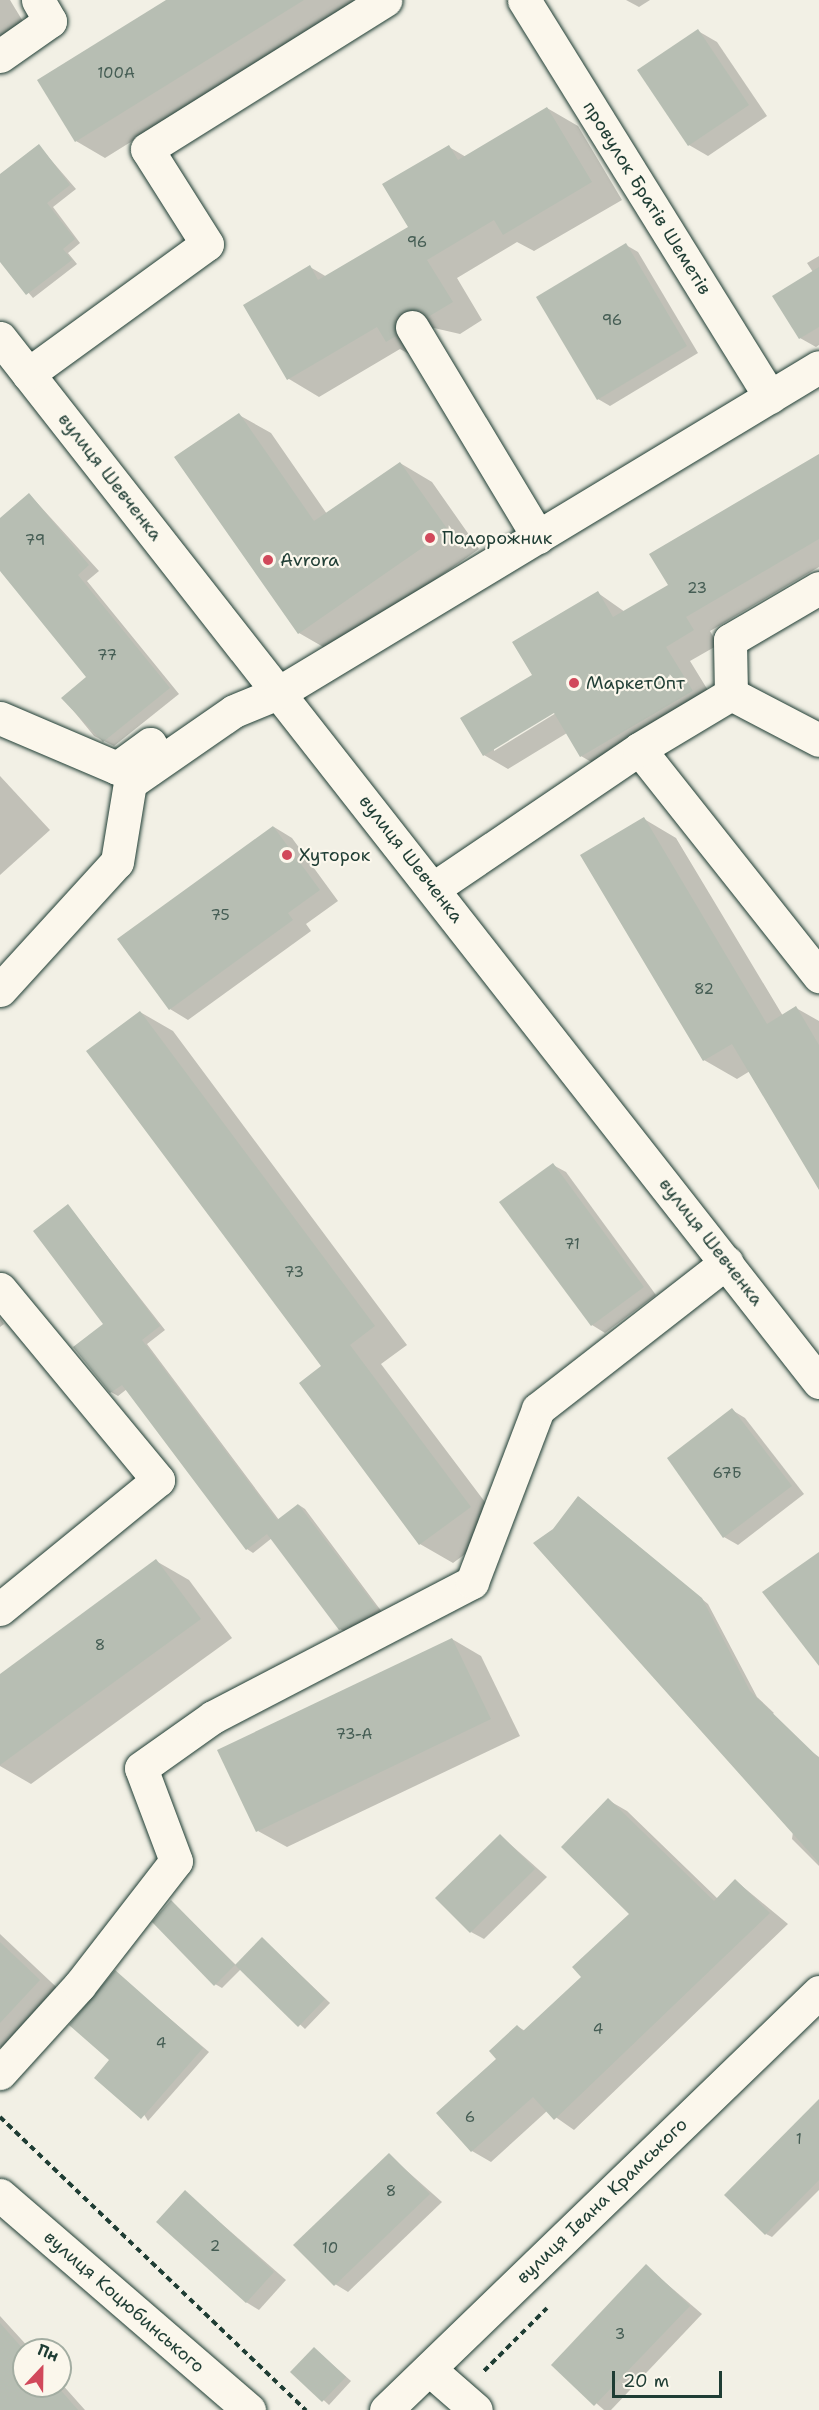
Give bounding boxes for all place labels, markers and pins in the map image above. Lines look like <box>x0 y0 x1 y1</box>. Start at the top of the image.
place label: Подорожник <box>442 527 552 549</box>
marker: Подорожник <box>423 531 437 545</box>
place label: Avrora <box>280 549 339 571</box>
marker: Avrora <box>261 553 275 567</box>
place label: МаркетОпт <box>586 672 685 694</box>
marker: МаркетОпт <box>567 676 581 690</box>
place label: Хуторок <box>299 844 370 866</box>
marker: Хуторок <box>280 848 294 862</box>

